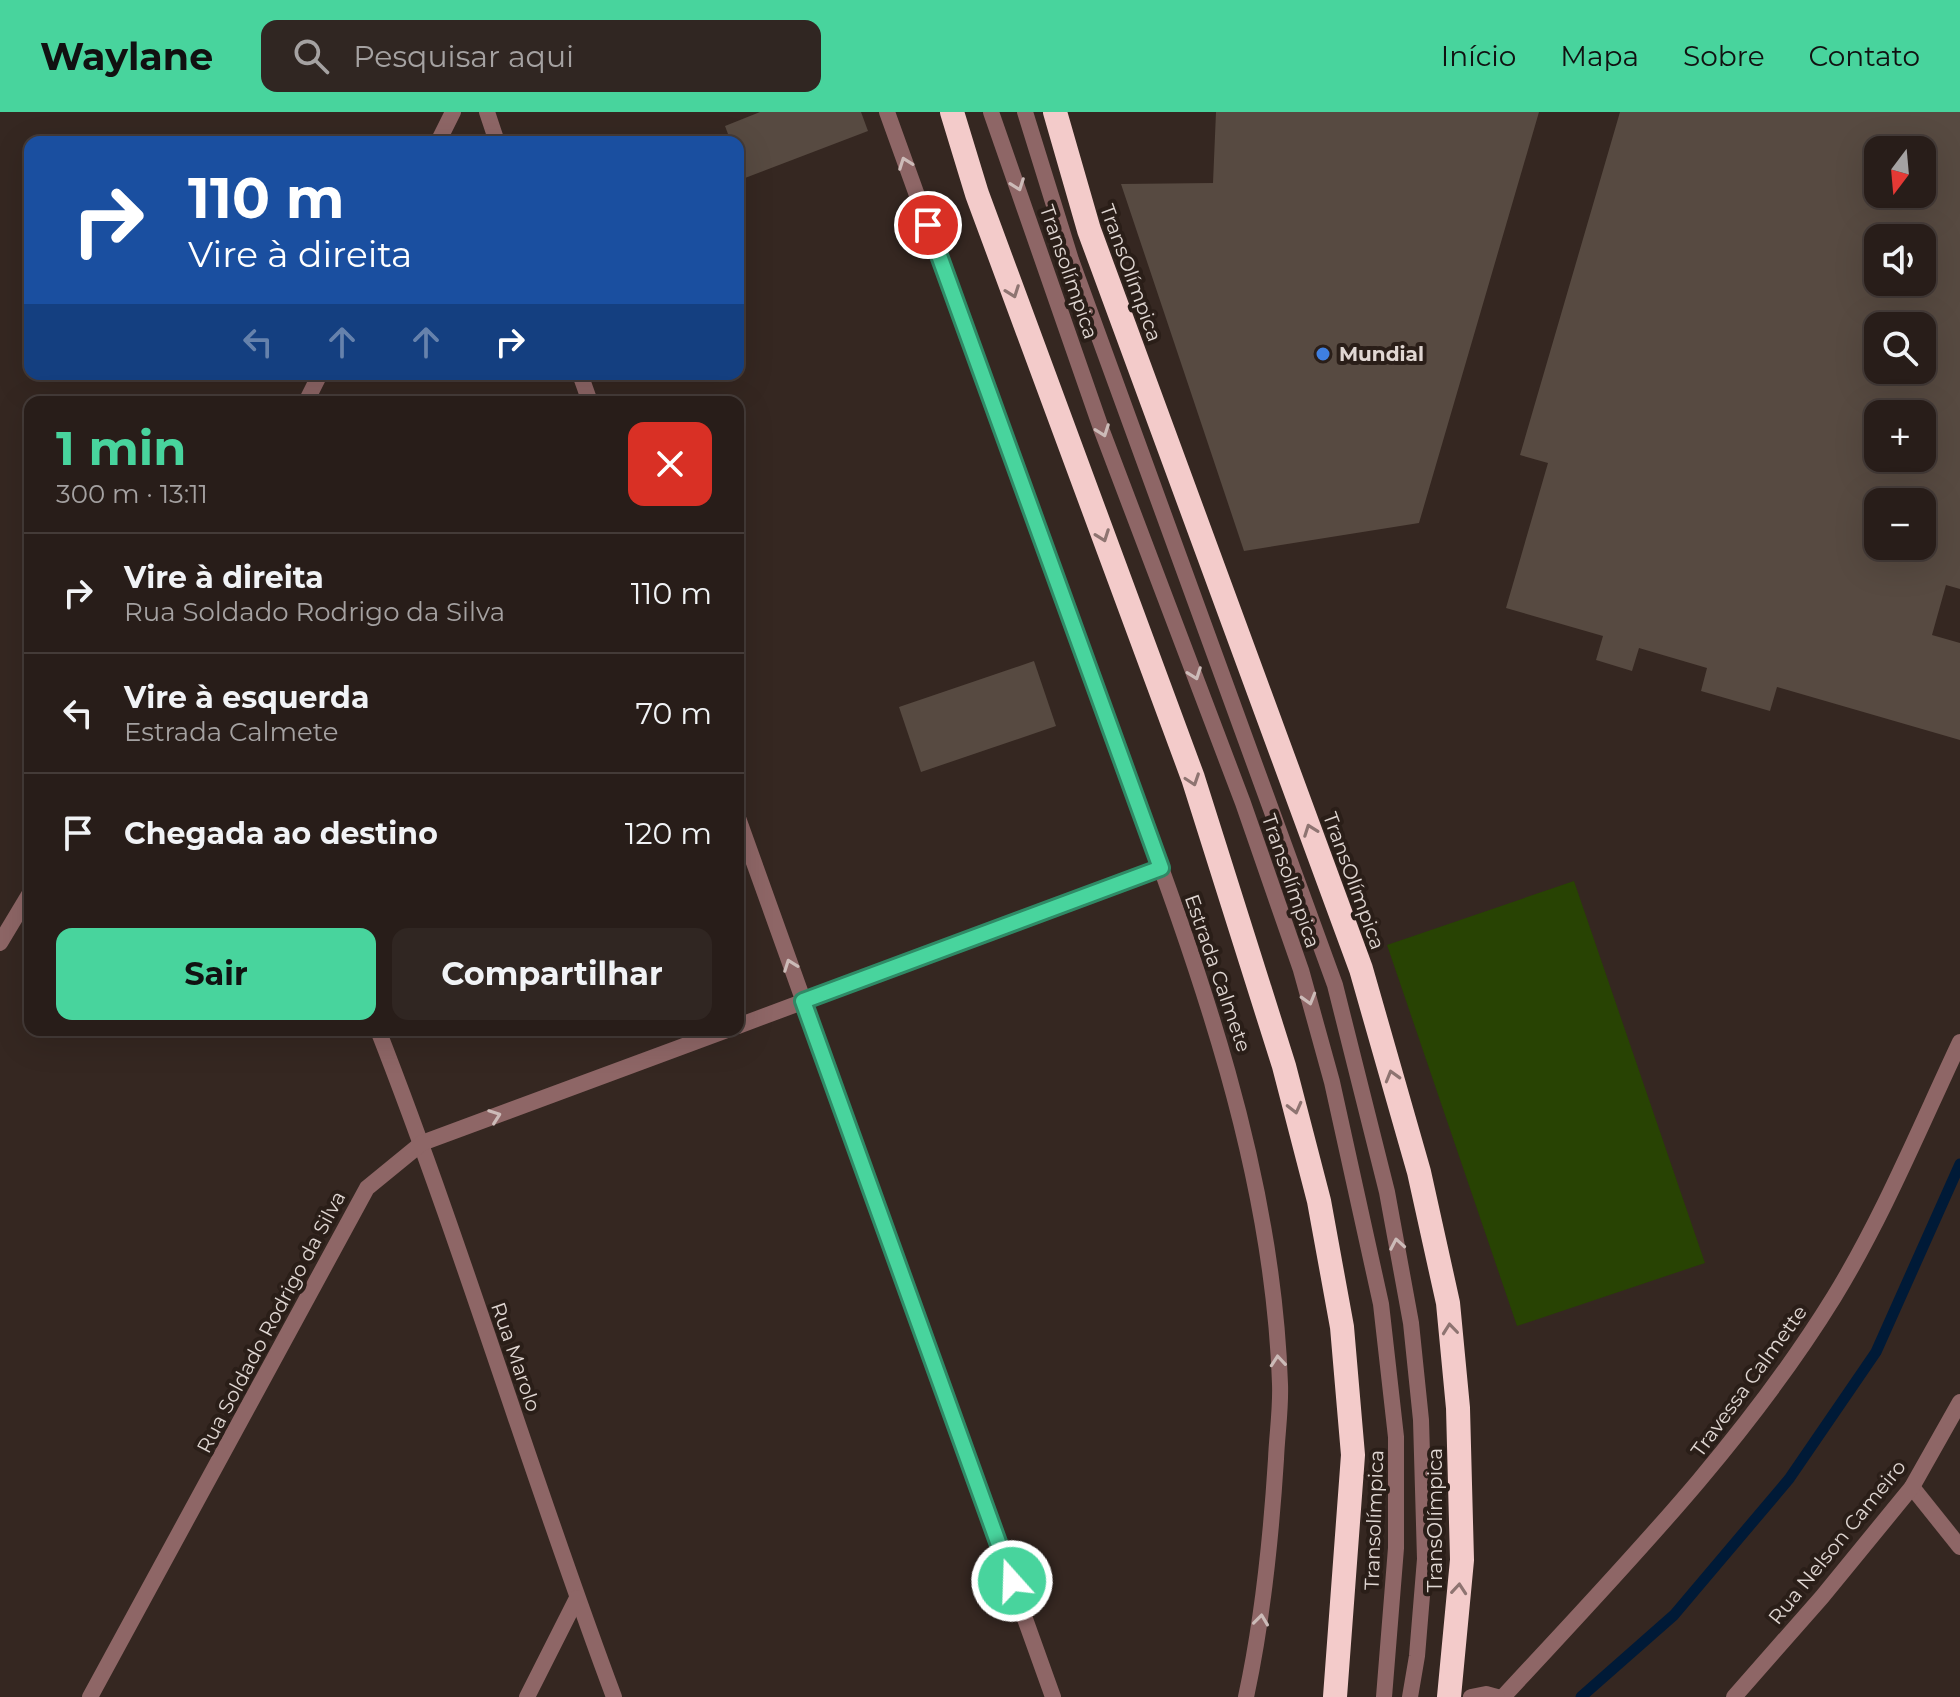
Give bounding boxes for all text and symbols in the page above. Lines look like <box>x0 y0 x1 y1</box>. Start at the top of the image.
search box <box>261 20 821 92</box>
text: Waylane <box>40 33 213 80</box>
icon: search <box>289 34 333 78</box>
text: Pesquisar aqui <box>353 38 574 75</box>
text: Início <box>1441 39 1516 73</box>
text: Mapa <box>1560 39 1639 73</box>
text: Sobre <box>1683 39 1765 73</box>
text: Contato <box>1809 39 1920 73</box>
north arrow <box>1864 136 1936 208</box>
map controls <box>1864 136 1936 560</box>
one-way arrow <box>898 157 915 171</box>
text: 110 m <box>188 164 345 232</box>
icon: right <box>56 168 160 272</box>
one-way arrow <box>1008 178 1024 192</box>
pin <box>894 191 962 259</box>
street label: TransOlímpica <box>1095 201 1167 345</box>
street label: Transolímpica <box>1035 202 1103 342</box>
icon: arrive <box>906 203 950 247</box>
button: sound <box>1864 224 1936 296</box>
text: Vire à direita <box>188 232 412 276</box>
one-way arrow <box>1003 284 1020 298</box>
button: search <box>1864 312 1936 384</box>
icon: left <box>236 320 280 364</box>
icon: ahead <box>320 320 364 364</box>
icon: ahead <box>404 320 448 364</box>
icon: right <box>488 320 532 364</box>
place label: Mundial <box>1339 342 1424 366</box>
marker: Mundial <box>1314 345 1332 363</box>
button: + <box>1864 400 1936 472</box>
text: 1 min <box>56 419 186 477</box>
button: close <box>628 422 712 506</box>
one-way arrow <box>1093 423 1109 437</box>
text: 300 m · 13:11 <box>56 478 208 510</box>
button: − <box>1864 488 1936 560</box>
one-way arrow <box>1093 528 1110 542</box>
text: Vire à direita <box>124 559 324 596</box>
icon: right <box>56 571 100 615</box>
text: 110 m <box>631 575 712 612</box>
text: Rua Soldado Rodrigo da Silva <box>124 596 505 628</box>
one-way arrow <box>1185 666 1202 680</box>
text: Vire à esquerda <box>124 679 369 716</box>
icon: left <box>56 691 100 735</box>
text: 70 m <box>635 695 712 732</box>
text: Estrada Calmete <box>124 716 339 748</box>
one-way arrow <box>1184 772 1200 786</box>
street label: TransOlímpica <box>1318 809 1390 953</box>
icon: arrive <box>56 811 100 855</box>
street label: Transolímpica <box>1257 811 1325 951</box>
text: Chegada ao destino <box>124 815 438 852</box>
text: 120 m <box>625 815 712 852</box>
one-way arrow <box>1303 823 1320 837</box>
street label: Estrada Calmete <box>1180 891 1256 1055</box>
button: Sair <box>56 928 376 1020</box>
button: Compartilhar <box>392 928 712 1020</box>
one-way arrow <box>784 959 800 973</box>
one-way arrow <box>1300 991 1316 1005</box>
one-way arrow <box>1385 1070 1401 1084</box>
one-way arrow <box>1286 1101 1303 1115</box>
one-way arrow <box>487 1109 501 1126</box>
street label: Rua Soldado Rodrigo da Silva <box>192 1187 350 1457</box>
one-way arrow <box>1389 1237 1406 1251</box>
street label: Rua Marolo <box>486 1299 546 1415</box>
street label: Travessa Calmette <box>1686 1301 1812 1461</box>
one-way arrow <box>1442 1322 1459 1335</box>
one-way arrow <box>1270 1354 1287 1367</box>
street label: TransOlímpica <box>1423 1448 1447 1592</box>
street label: Transolímpica <box>1360 1450 1388 1590</box>
street label: Rua Nelson Cameiro <box>1763 1455 1911 1629</box>
position arrow <box>970 1539 1054 1623</box>
one-way arrow <box>1451 1582 1468 1595</box>
one-way arrow <box>1252 1614 1269 1627</box>

